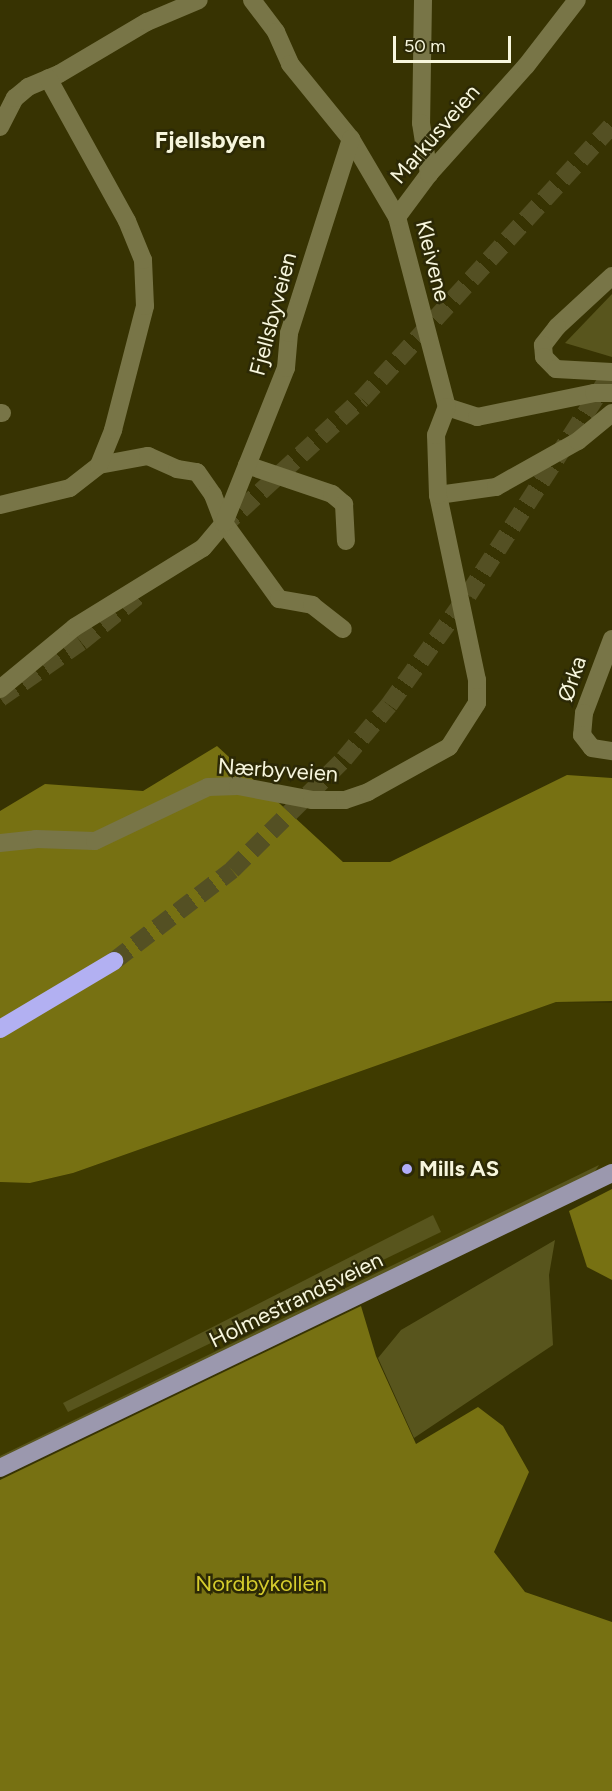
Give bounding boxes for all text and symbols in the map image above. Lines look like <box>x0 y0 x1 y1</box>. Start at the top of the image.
scale bar <box>396 24 514 62</box>
text: 50 m <box>404 35 446 57</box>
street label: Markusveien <box>385 79 485 189</box>
district label: Fjellsbyen <box>155 126 265 154</box>
street label: Kleivene <box>410 218 456 304</box>
street label: Fjellsbyveien <box>244 249 302 379</box>
street label: Ørka <box>552 653 592 705</box>
street label: Nærbyveien <box>217 753 339 787</box>
place label: Mills AS <box>419 1156 499 1182</box>
marker: Mills AS <box>400 1162 414 1176</box>
street label: Holmestrandsveien <box>205 1246 387 1354</box>
park label: Nordbykollen <box>195 1571 327 1597</box>

